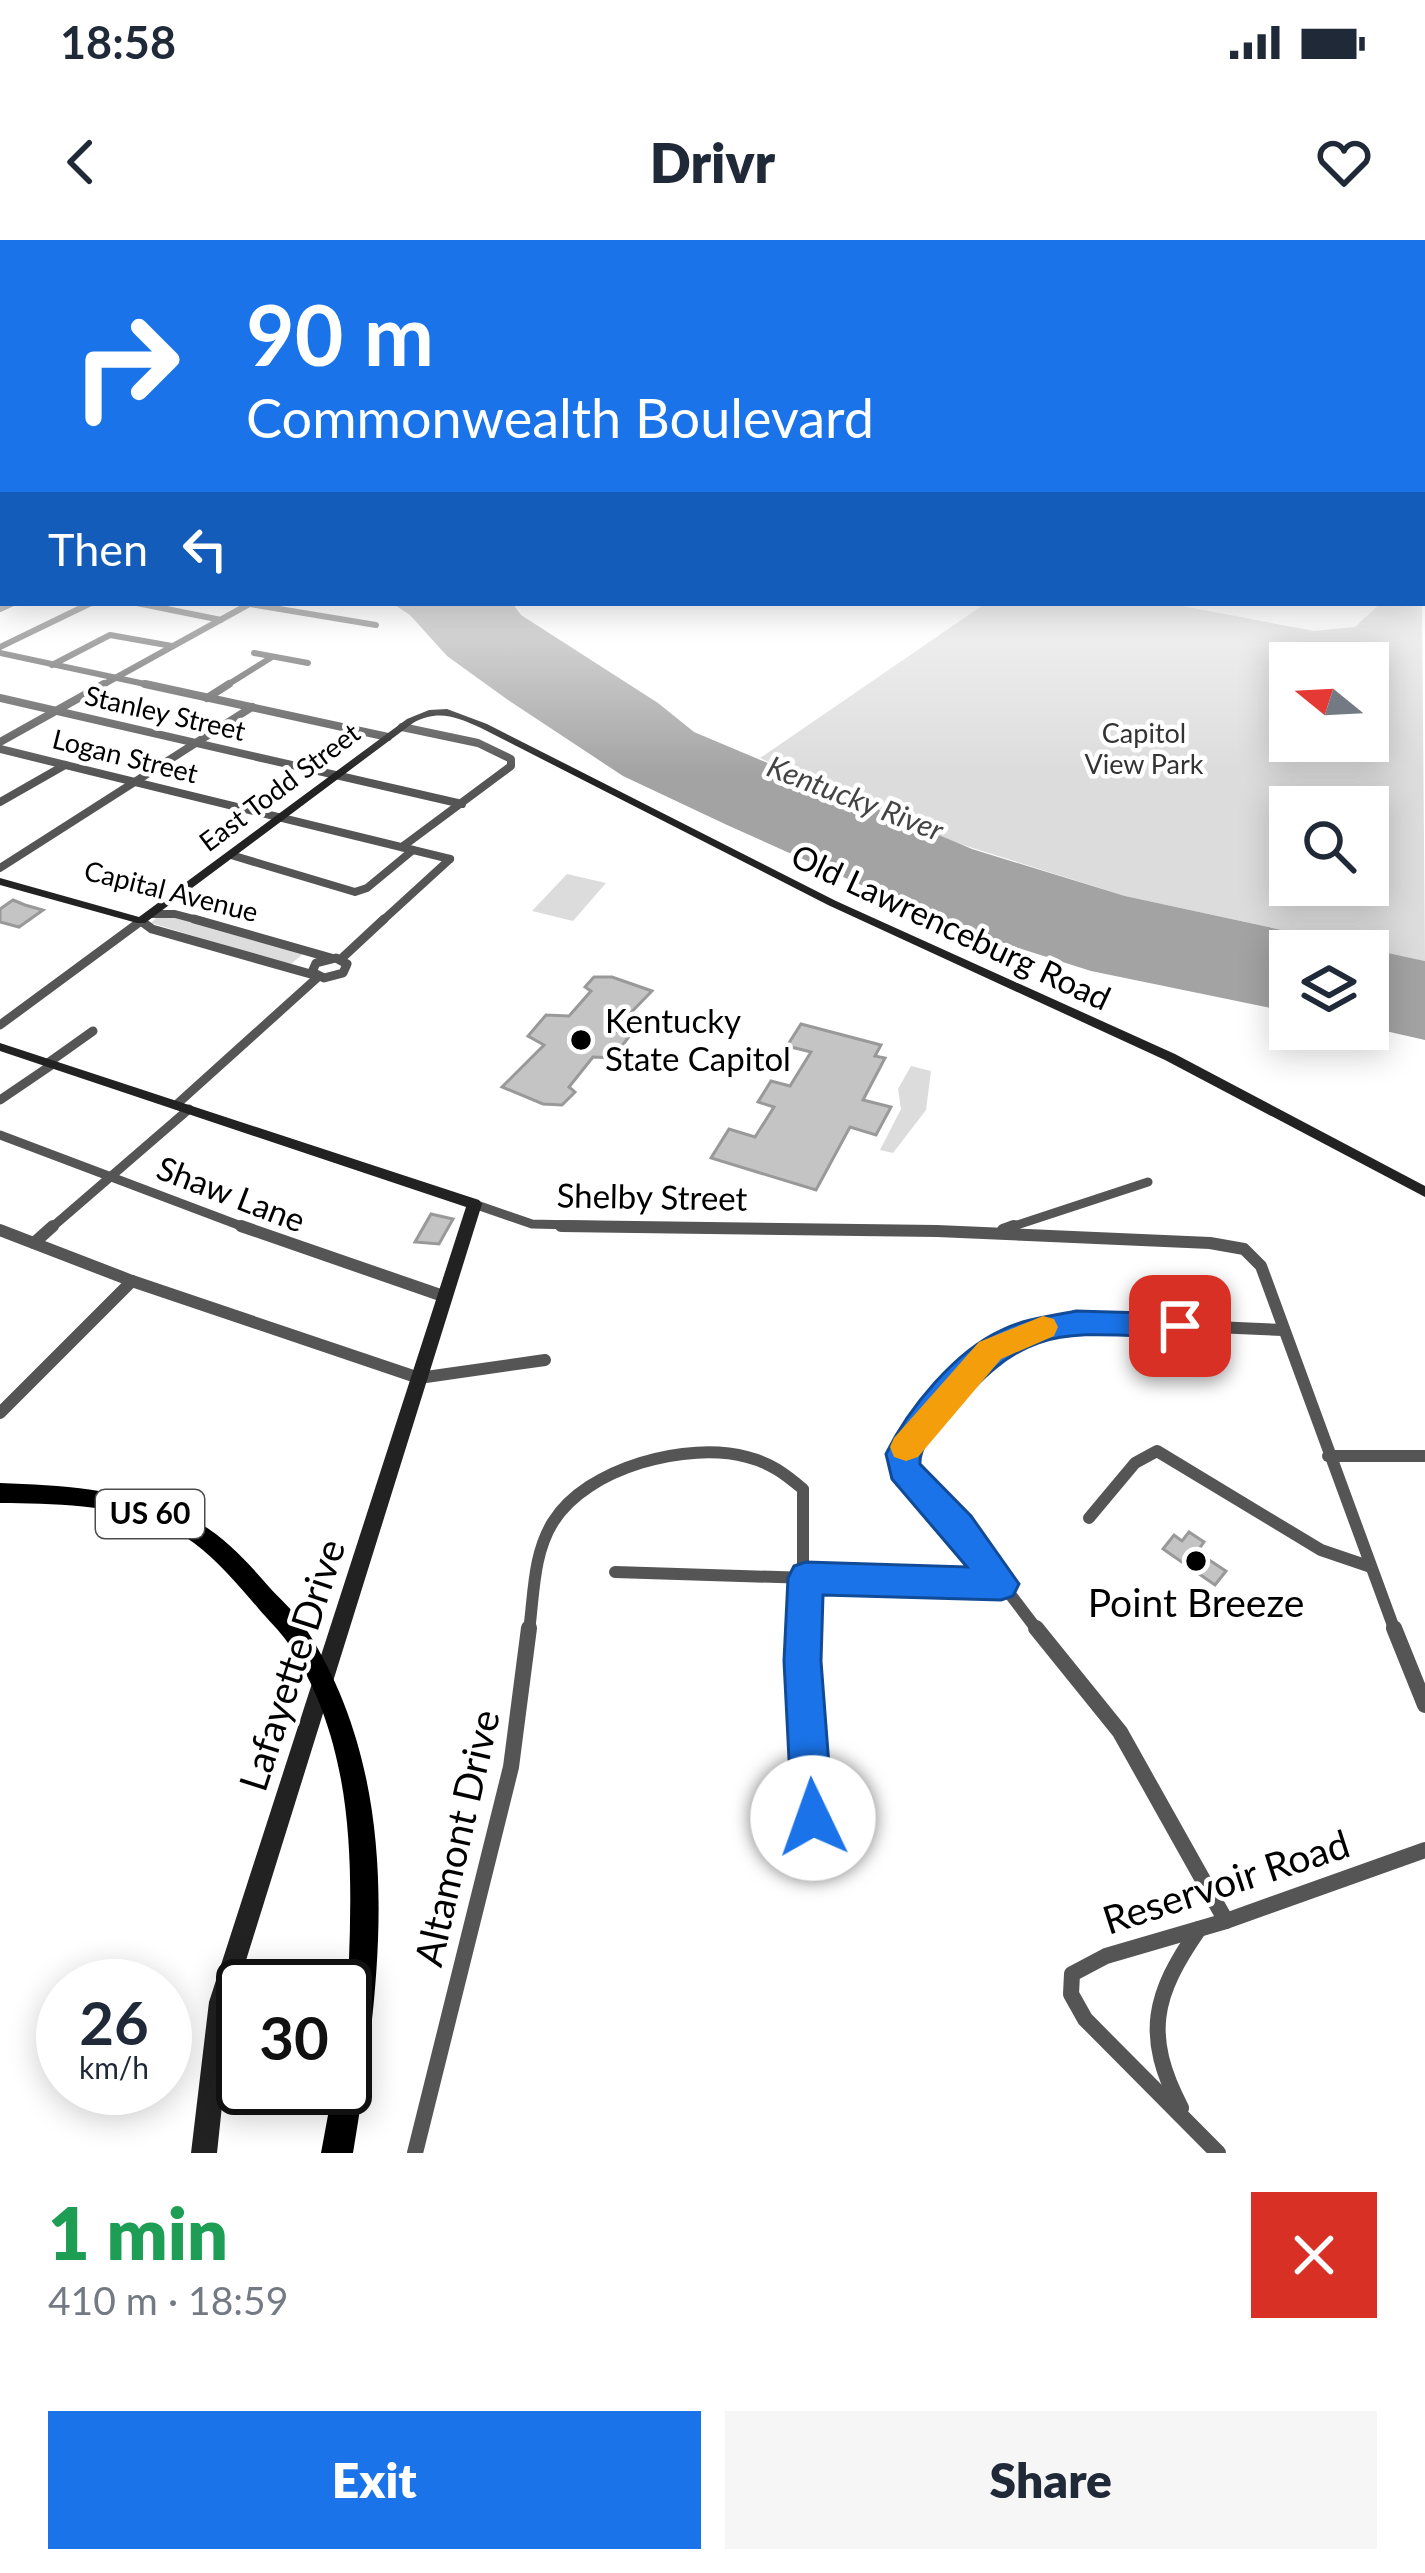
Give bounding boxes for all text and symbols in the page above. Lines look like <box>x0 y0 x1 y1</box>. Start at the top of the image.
text: 18:58 <box>60 15 176 69</box>
icon: back <box>48 129 114 195</box>
icon: heart <box>1311 129 1377 195</box>
text: Drivr <box>650 130 775 195</box>
text: 90 m <box>246 283 434 384</box>
icon: right <box>48 288 204 444</box>
text: Commonwealth Boulevard <box>246 385 874 450</box>
icon: left <box>172 516 238 582</box>
text: Then <box>48 522 148 576</box>
north arrow <box>1269 642 1389 762</box>
map controls <box>1269 642 1389 1050</box>
street label: Stanley Street <box>82 678 249 747</box>
street label: East Todd Street <box>192 716 366 858</box>
park label: Capitol View Park <box>1084 716 1204 780</box>
street label: Logan Street <box>49 722 202 790</box>
water label: Kentucky River <box>763 747 949 847</box>
button: search <box>1269 786 1389 906</box>
street label: Old Lawrenceburg Road <box>786 835 1117 1018</box>
street label: Capital Avenue <box>81 853 262 928</box>
button: layers <box>1269 930 1389 1050</box>
place label: Kentucky State Capitol <box>605 1000 791 1078</box>
marker: Kentucky State Capitol <box>568 1027 594 1053</box>
street label: Shaw Lane <box>152 1147 311 1240</box>
street label: Shelby Street <box>556 1174 748 1218</box>
pin <box>1129 1275 1231 1377</box>
icon: arrive <box>1147 1293 1213 1359</box>
road number: US 60 <box>96 1490 204 1538</box>
street label: Lafayette Drive <box>229 1533 353 1796</box>
marker: Point Breeze <box>1183 1548 1209 1574</box>
place label: Point Breeze <box>1088 1579 1304 1625</box>
street label: Altamont Drive <box>404 1705 508 1970</box>
position arrow <box>750 1755 876 1881</box>
street label: Reservoir Road <box>1097 1820 1355 1943</box>
speed limit sign: 30 <box>216 1959 372 2115</box>
text: 26 <box>79 1986 149 2058</box>
text: km/h <box>79 2049 149 2085</box>
text: 1 min <box>48 2189 228 2275</box>
button: close <box>1251 2192 1377 2318</box>
text: 410 m · 18:59 <box>48 2277 288 2323</box>
button: Exit <box>48 2411 701 2549</box>
button: Share <box>725 2411 1377 2549</box>

